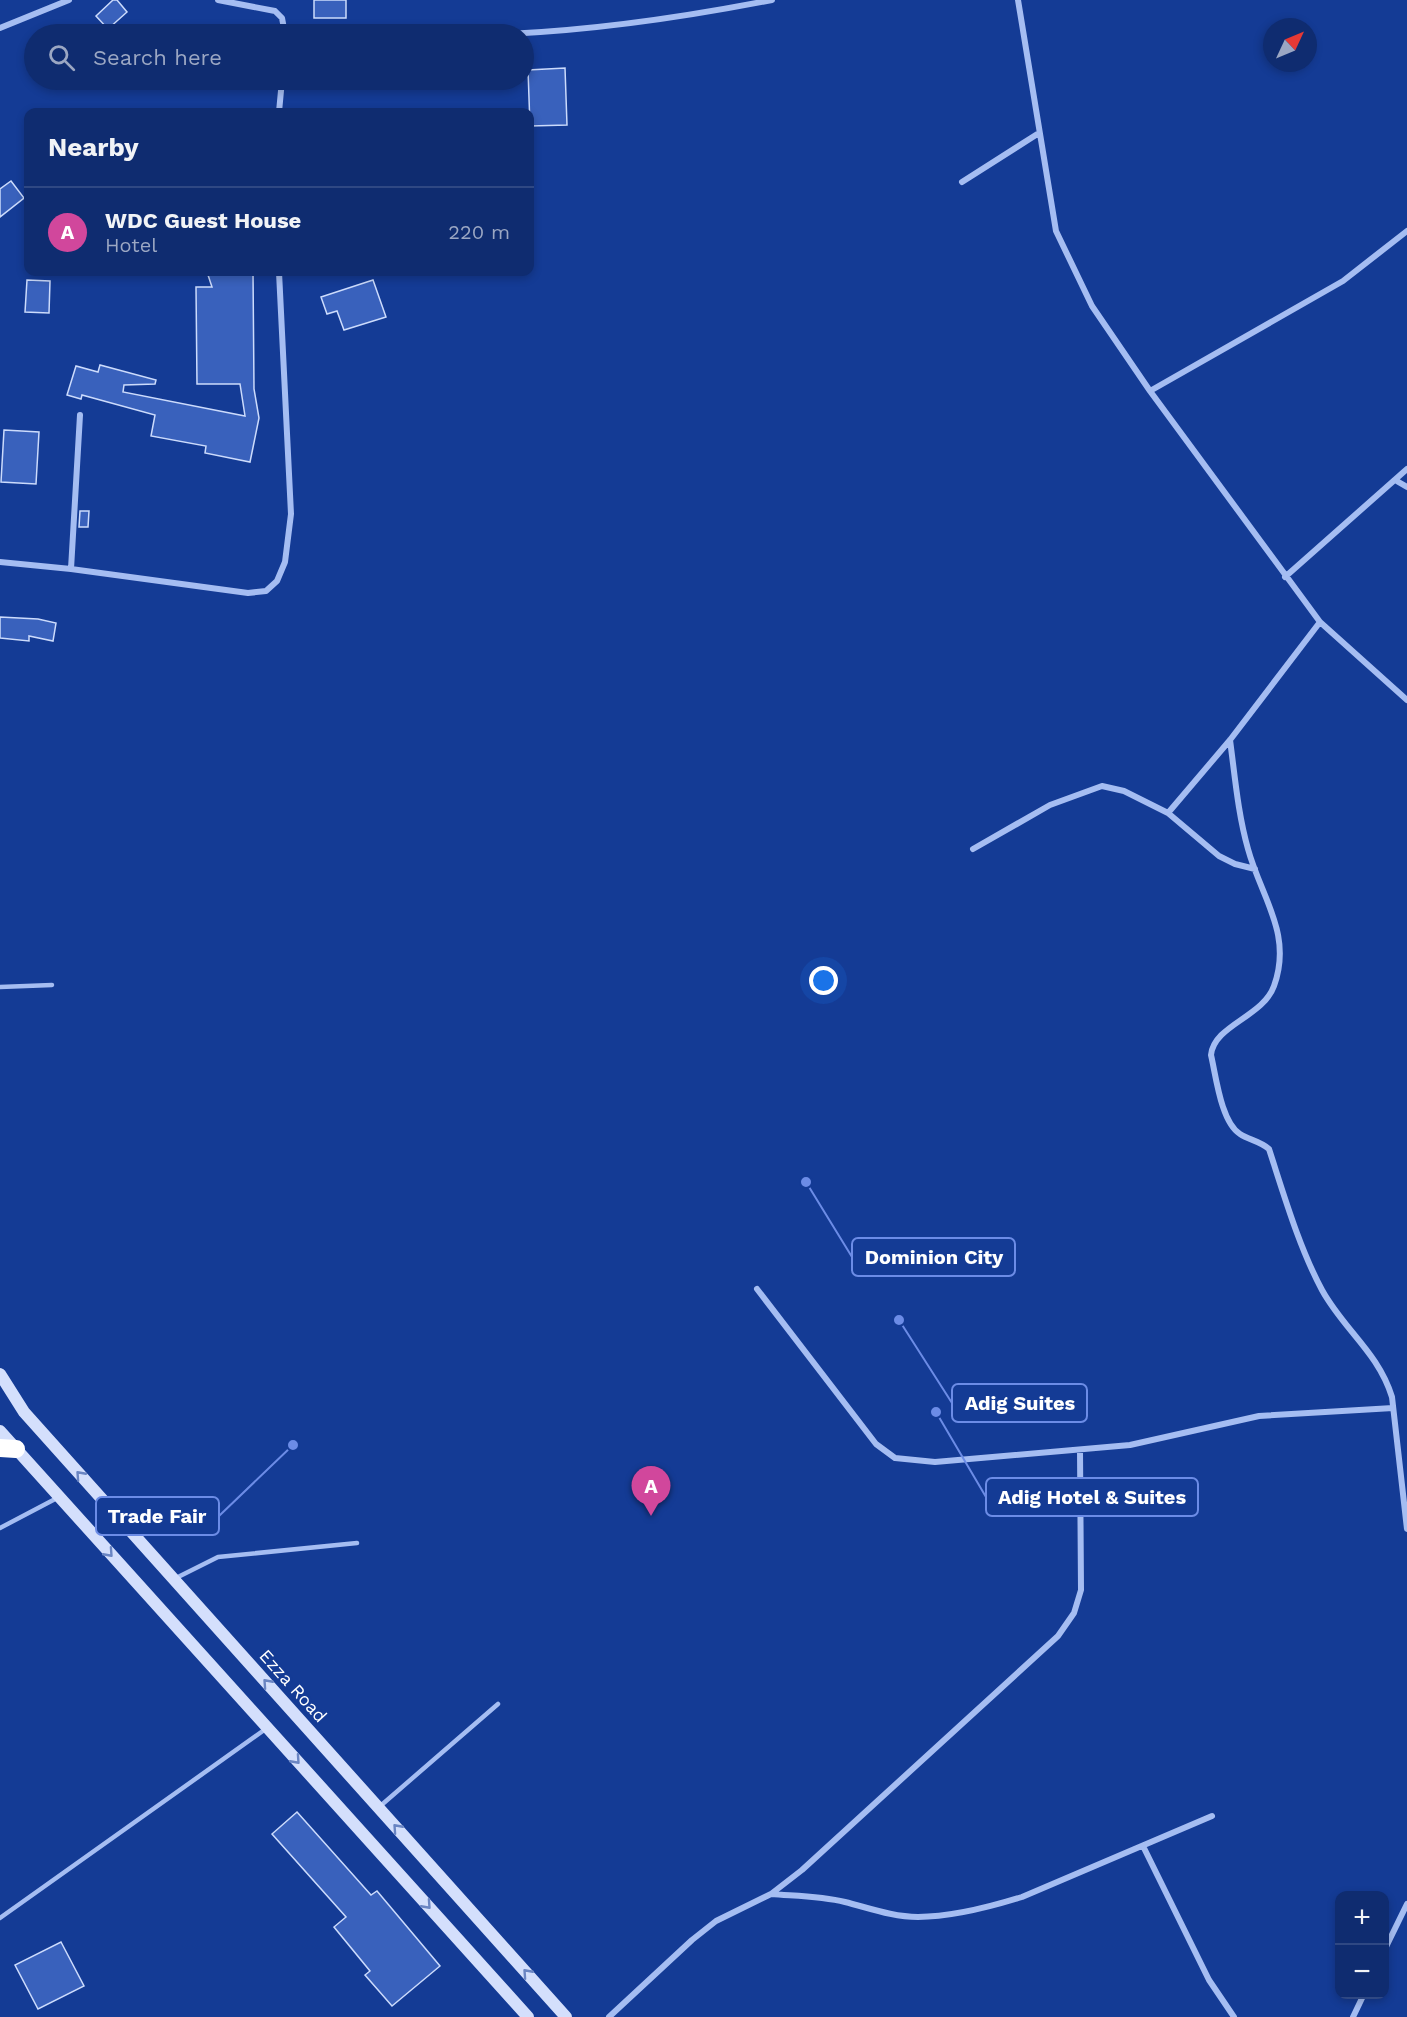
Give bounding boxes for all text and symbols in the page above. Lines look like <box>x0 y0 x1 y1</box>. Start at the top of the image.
north arrow <box>1263 18 1317 72</box>
search box <box>24 24 534 90</box>
icon: search <box>45 41 78 74</box>
text: Search here <box>93 45 222 70</box>
text: Nearby <box>48 132 139 162</box>
text: WDC Guest House <box>105 208 301 233</box>
text: A <box>61 220 74 244</box>
text: 220 m <box>448 220 510 244</box>
text: Hotel <box>105 233 157 257</box>
your location <box>809 966 838 995</box>
callout: Dominion City <box>852 1238 1015 1276</box>
text: Dominion City <box>865 1245 1004 1269</box>
callout: Adig Suites <box>952 1384 1087 1422</box>
text: Adig Suites <box>965 1391 1076 1415</box>
pin: A <box>632 1466 670 1516</box>
one-way arrow <box>76 1471 87 1482</box>
callout: Adig Hotel & Suites <box>986 1478 1198 1516</box>
text: Adig Hotel & Suites <box>998 1485 1186 1509</box>
callout: Trade Fair <box>96 1497 219 1535</box>
text: Trade Fair <box>108 1504 207 1528</box>
one-way arrow <box>102 1546 113 1557</box>
street label: Ezza Road <box>255 1645 331 1726</box>
one-way arrow <box>263 1679 274 1690</box>
one-way arrow <box>289 1753 300 1764</box>
one-way arrow <box>393 1824 404 1835</box>
map controls <box>1335 1891 1389 1999</box>
button: + <box>1335 1891 1389 1945</box>
one-way arrow <box>420 1898 431 1909</box>
button: − <box>1335 1945 1389 1999</box>
one-way arrow <box>523 1970 534 1980</box>

